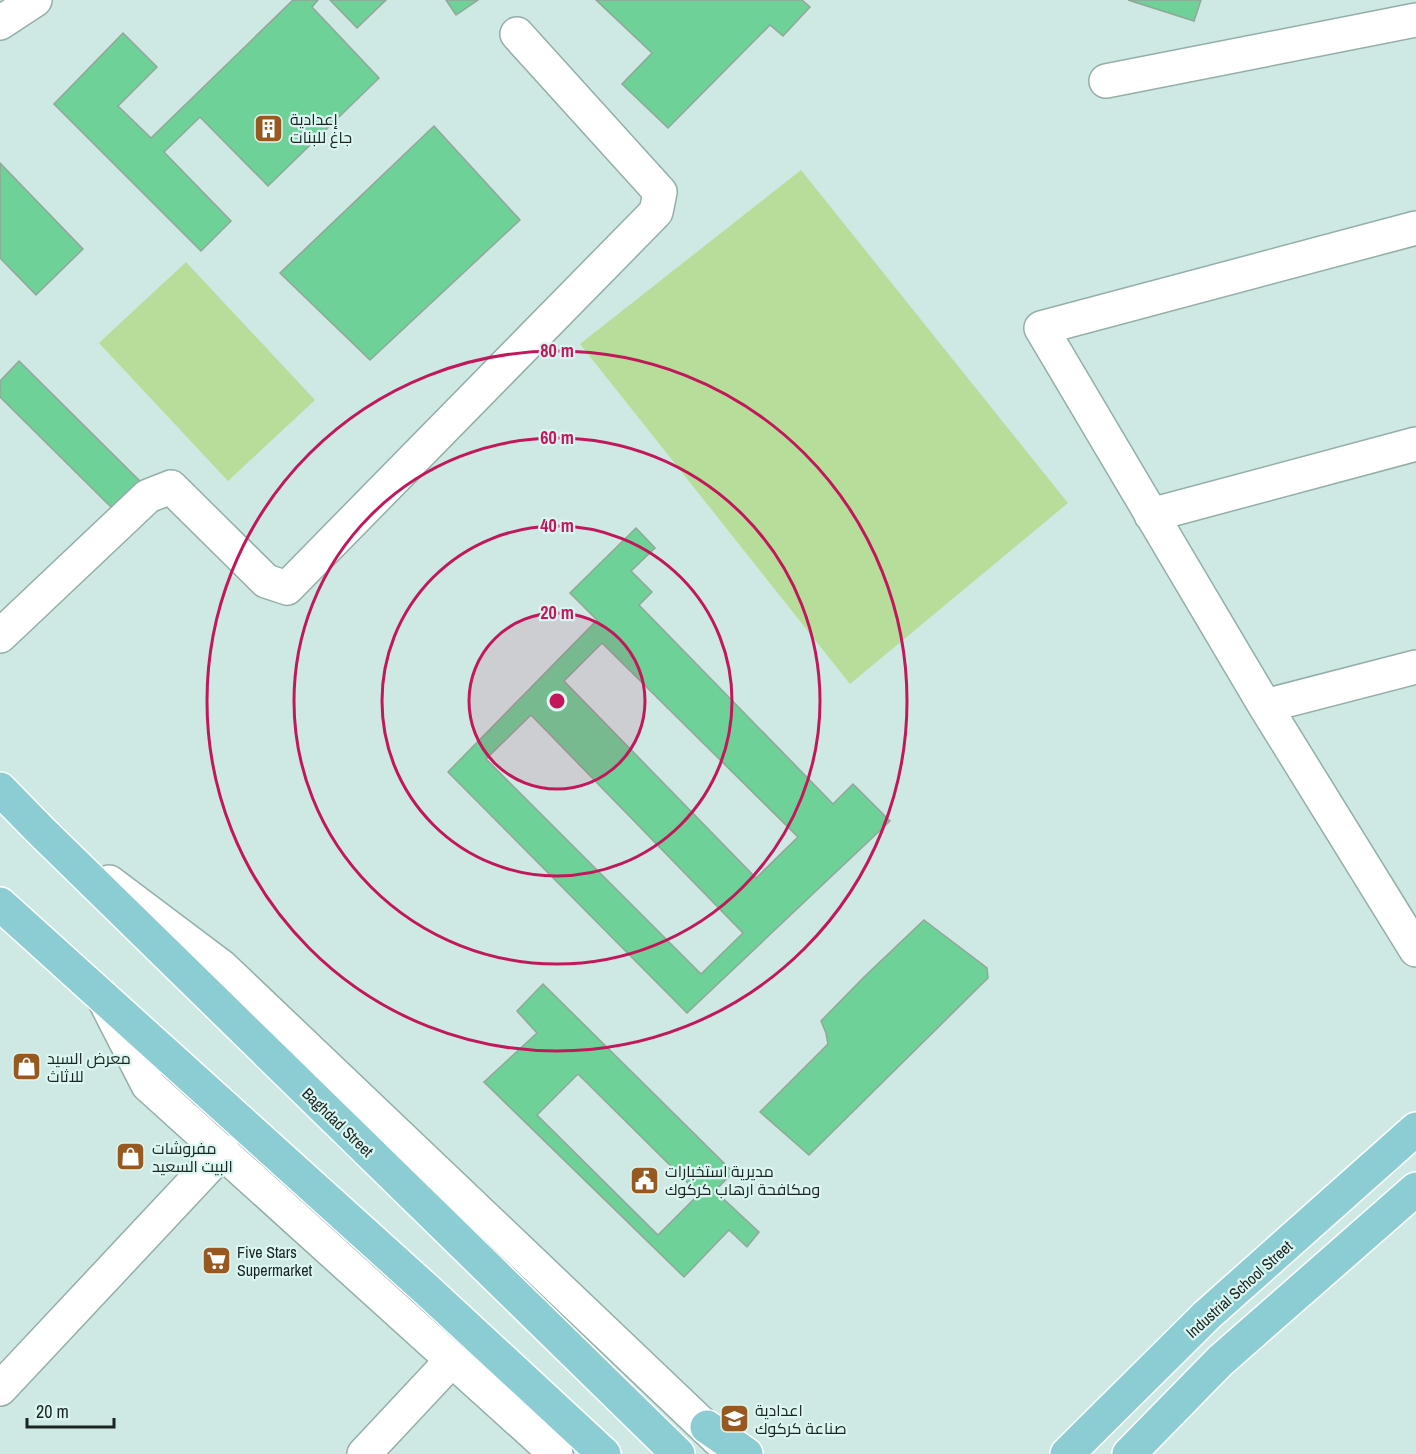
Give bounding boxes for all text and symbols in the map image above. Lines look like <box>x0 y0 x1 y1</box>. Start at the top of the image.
place label: إعدادية جاغ للبنات <box>290 108 352 149</box>
building icon: إعدادية جاغ للبنات <box>253 112 285 144</box>
text: 80 m <box>540 338 574 363</box>
text: 60 m <box>540 425 574 450</box>
text: 40 m <box>540 513 574 538</box>
text: 20 m <box>540 600 574 625</box>
centre of rings <box>547 691 567 711</box>
place label: معرض السيد للاثاث <box>47 1047 131 1087</box>
shop icon: معرض السيد للاثاث <box>10 1051 42 1083</box>
street label: Baghdad Street <box>298 1082 379 1162</box>
place label: مفروشات البيت السعيد <box>152 1137 233 1177</box>
shop icon: مفروشات البيت السعيد <box>115 1141 147 1173</box>
place label: مديرية استخبارات ومكافحة ارهاب كركوك <box>665 1160 820 1200</box>
public building icon: مديرية استخبارات ومكافحة ارهاب كركوك <box>628 1164 660 1196</box>
street label: Industrial School Street <box>1181 1235 1297 1343</box>
place label: Five Stars Supermarket <box>237 1241 312 1281</box>
supermarket icon: Five Stars Supermarket <box>200 1245 232 1277</box>
scale bar <box>27 1391 114 1429</box>
text: 20 m <box>36 1399 69 1424</box>
place label: اعدادية صناعة كركوك <box>755 1399 847 1439</box>
school or university icon: اعدادية صناعة كركوك <box>718 1403 750 1435</box>

